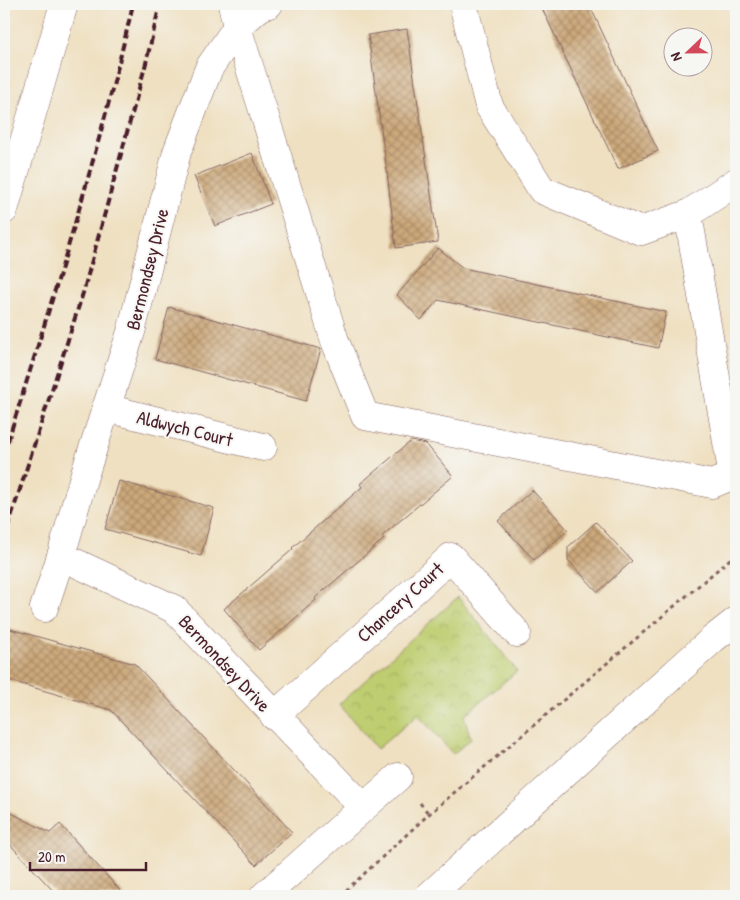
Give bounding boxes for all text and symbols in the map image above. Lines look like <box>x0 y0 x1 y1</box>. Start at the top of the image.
north arrow <box>662 28 712 78</box>
text: N <box>665 50 686 64</box>
street label: Bermondsey Drive <box>119 205 175 332</box>
street label: Aldwych Court <box>134 404 236 453</box>
street label: Chancery Court <box>351 556 449 648</box>
street label: Bermondsey Drive <box>173 609 277 718</box>
scale bar <box>30 840 146 872</box>
text: 20 m <box>38 846 65 867</box>

